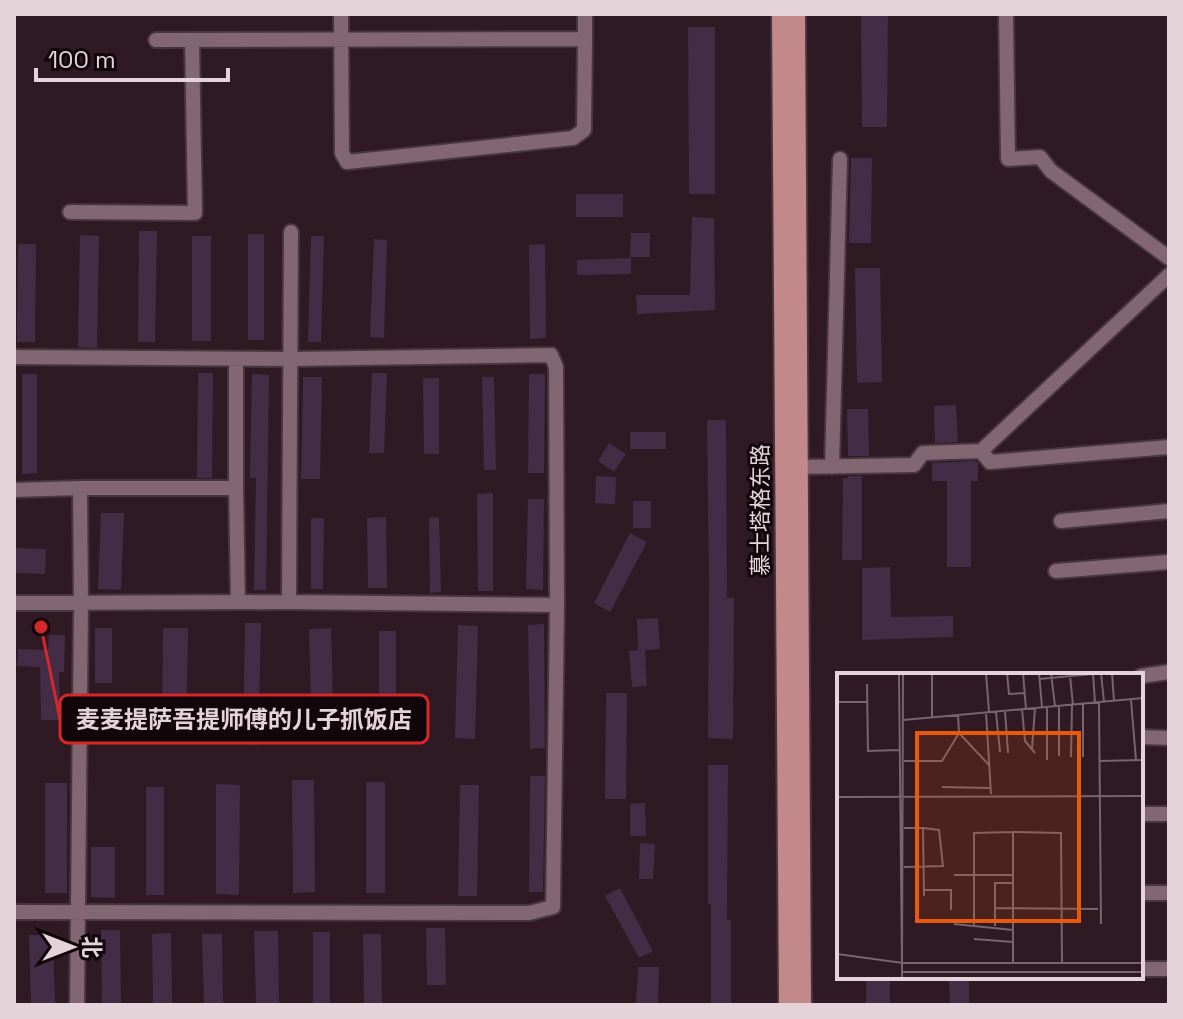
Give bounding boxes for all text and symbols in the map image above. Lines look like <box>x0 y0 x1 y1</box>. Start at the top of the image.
scale bar <box>36 32 228 82</box>
text: 100 m <box>48 44 116 75</box>
street label: 慕士塔格东路 <box>746 444 774 576</box>
inset map <box>837 673 1143 979</box>
callout: 麦麦提萨吾提师傅的儿子抓饭店 <box>60 695 428 743</box>
text: 麦麦提萨吾提师傅的儿子抓饭店 <box>76 704 412 735</box>
north arrow <box>32 907 112 987</box>
text: 北 <box>78 936 106 958</box>

